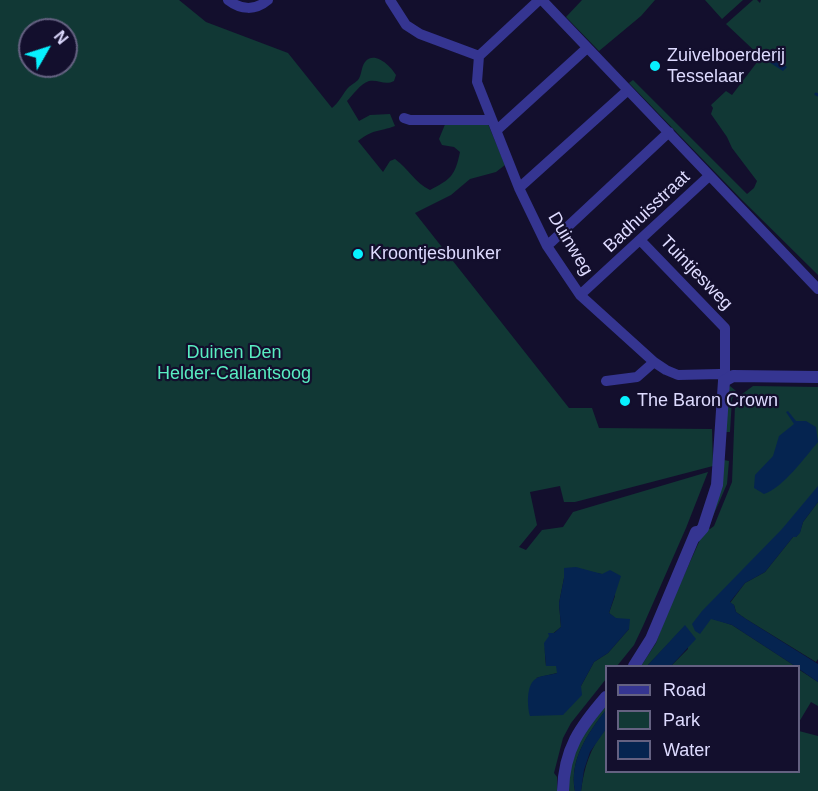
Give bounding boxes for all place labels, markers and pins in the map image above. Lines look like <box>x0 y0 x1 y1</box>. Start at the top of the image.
place label: Zuivelboerderij Tesselaar <box>667 45 785 88</box>
marker: Zuivelboerderij Tesselaar <box>648 59 662 73</box>
place label: Kroontjesbunker <box>370 243 501 265</box>
marker: Kroontjesbunker <box>351 247 365 261</box>
place label: The Baron Crown <box>637 390 778 412</box>
marker: The Baron Crown <box>618 394 632 408</box>

